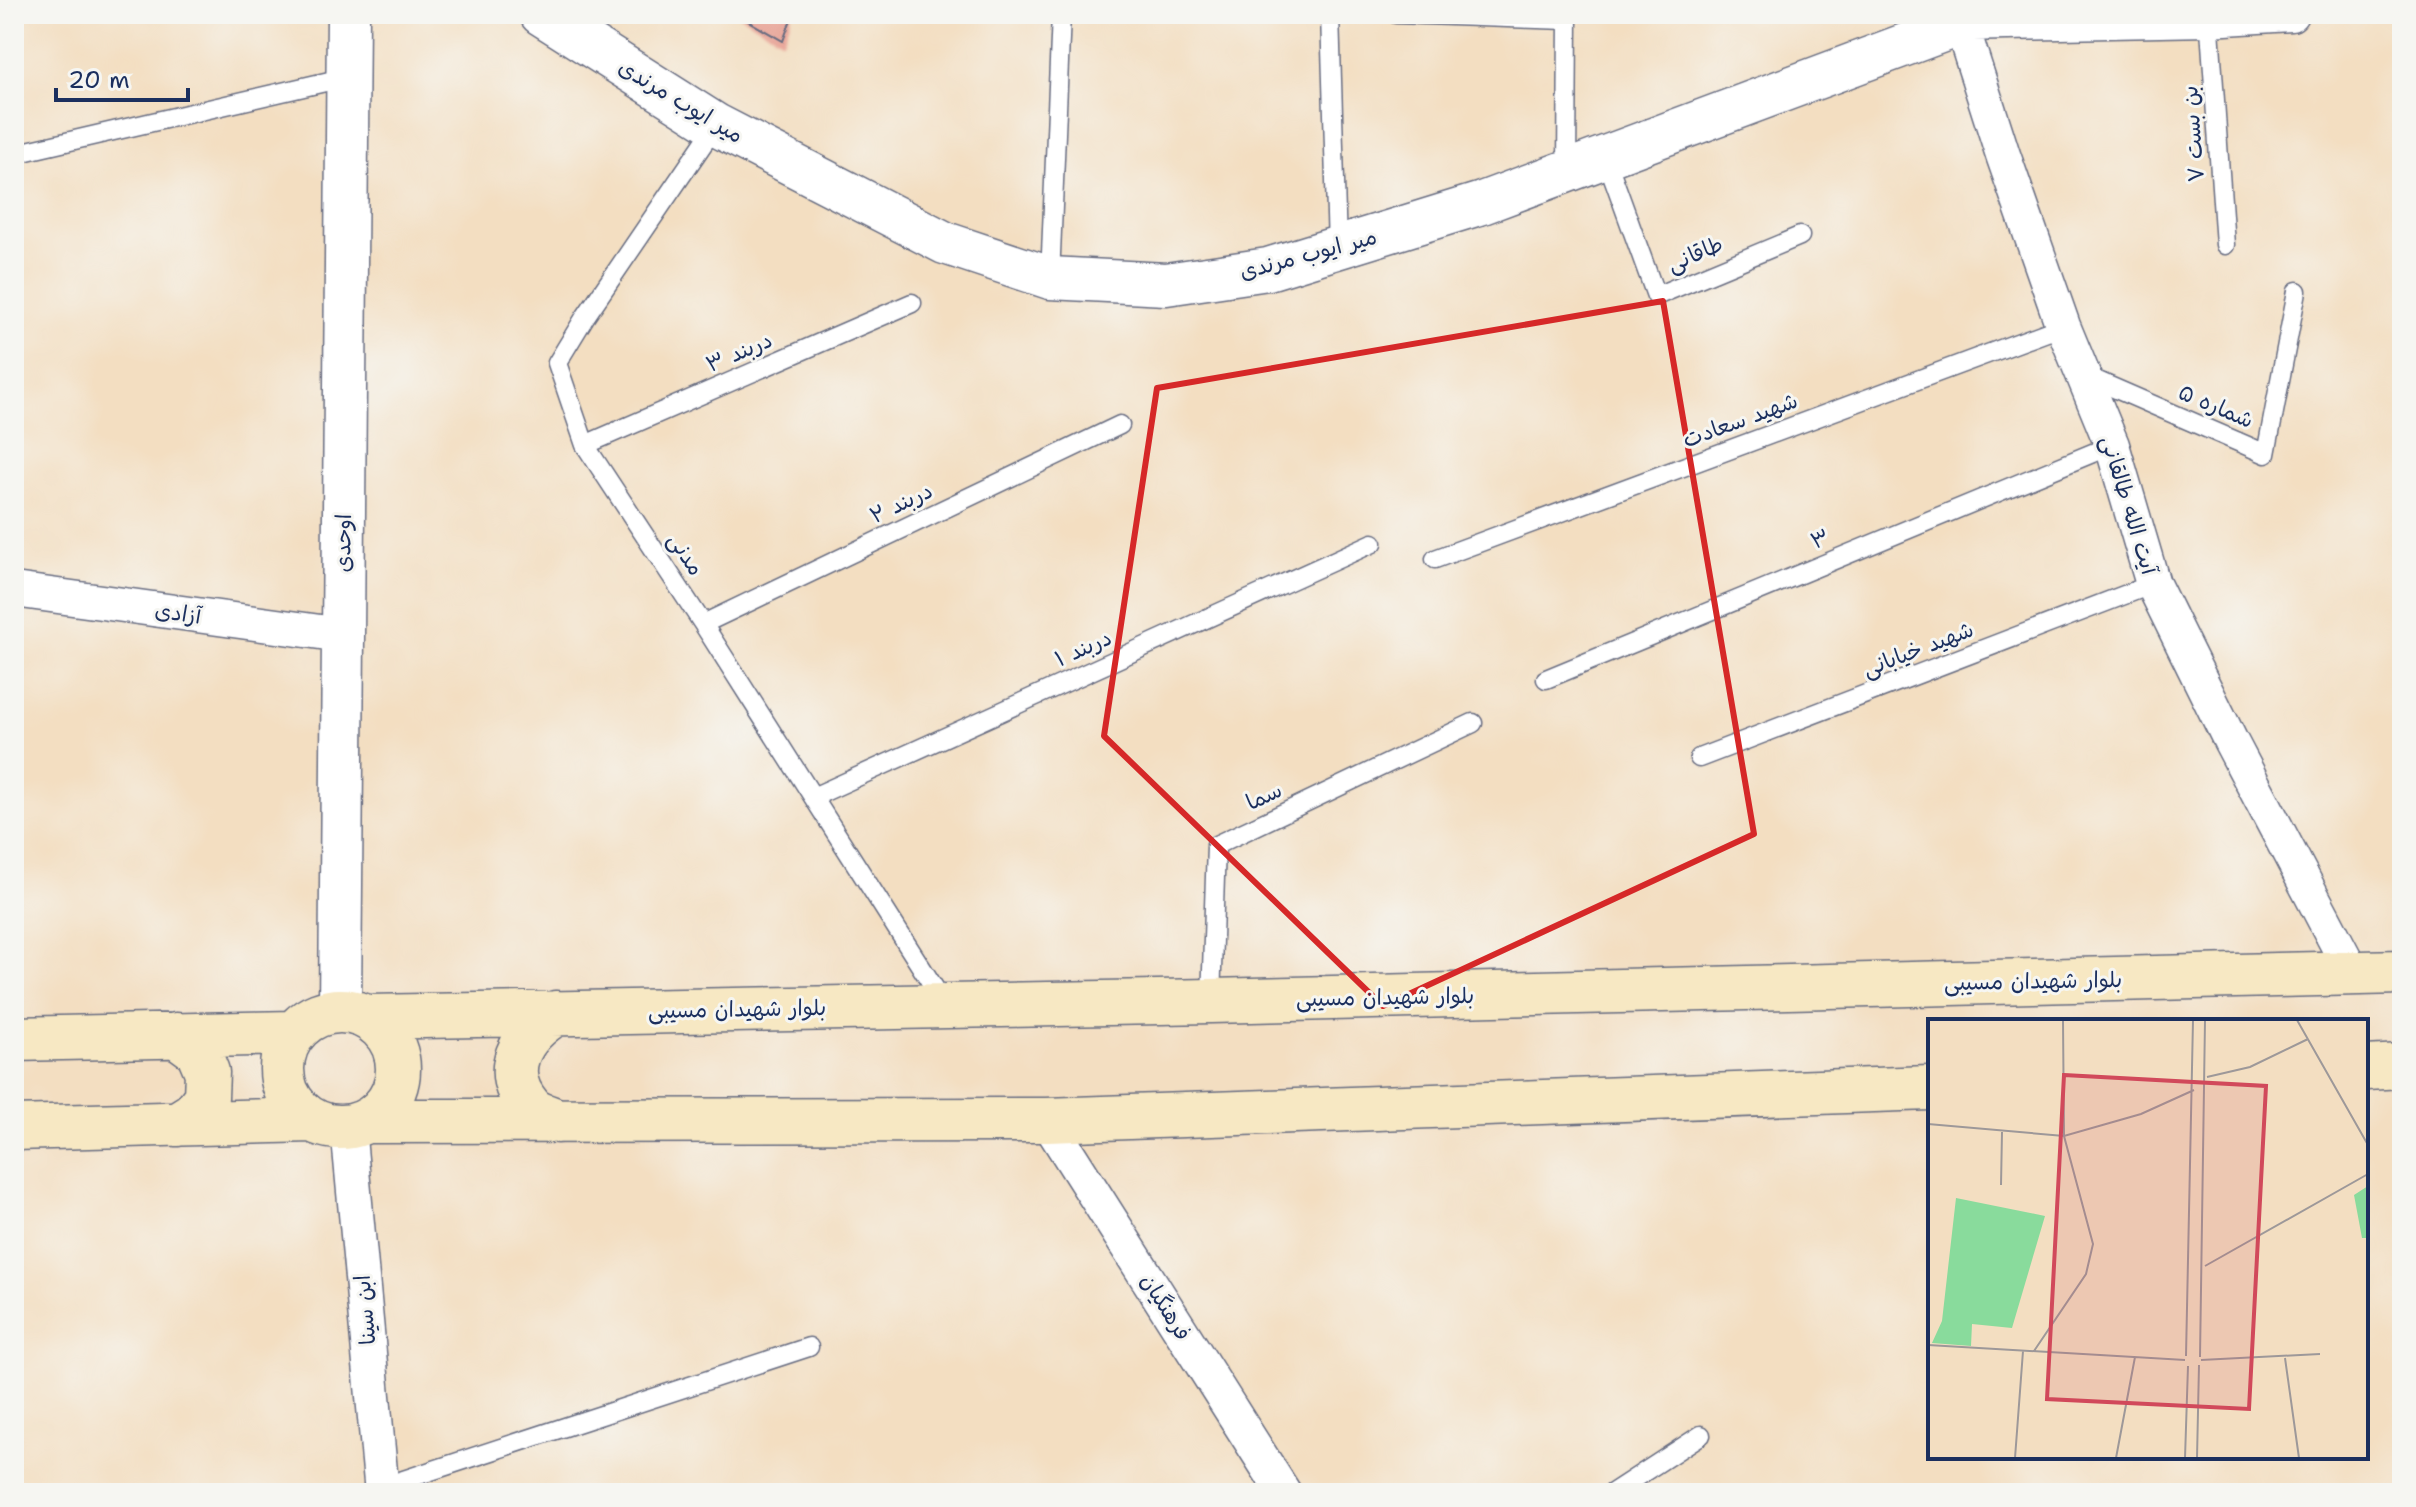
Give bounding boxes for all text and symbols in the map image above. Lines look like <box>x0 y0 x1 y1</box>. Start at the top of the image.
scale bar <box>56 52 188 102</box>
street label: میر ایوب مرندی <box>613 52 749 150</box>
text: 20 m <box>68 64 130 96</box>
street label: بن بست ۷ <box>2175 85 2211 183</box>
street label: میر ایوب مرندی <box>1236 222 1380 286</box>
street label: طاقانی <box>1663 229 1727 279</box>
street label: دربند ۳ <box>701 325 777 379</box>
street label: شماره ۵ <box>2174 377 2258 435</box>
street label: شهید سعادت <box>1678 386 1802 454</box>
street label: آیت الله طالقانی <box>2094 432 2164 579</box>
street label: دربند ۲ <box>865 476 937 530</box>
street label: اوحدی <box>328 513 358 573</box>
street label: ۳ <box>1806 522 1834 556</box>
street label: مدنی <box>661 527 711 581</box>
street label: آزادی <box>153 595 205 631</box>
street label: شهید خیابانی <box>1858 615 1978 683</box>
street label: دربند ۱ <box>1050 623 1116 673</box>
street label: سما <box>1241 775 1287 817</box>
street label: بلوار شهیدان مسیبی <box>1944 965 2122 997</box>
street label: بلوار شهیدان مسیبی <box>1296 981 1474 1013</box>
street label: بلوار شهیدان مسیبی <box>648 993 826 1025</box>
inset map <box>1928 1019 2368 1459</box>
street label: فرهنگیان <box>1134 1268 1198 1346</box>
street label: ابن سینا <box>347 1274 383 1346</box>

